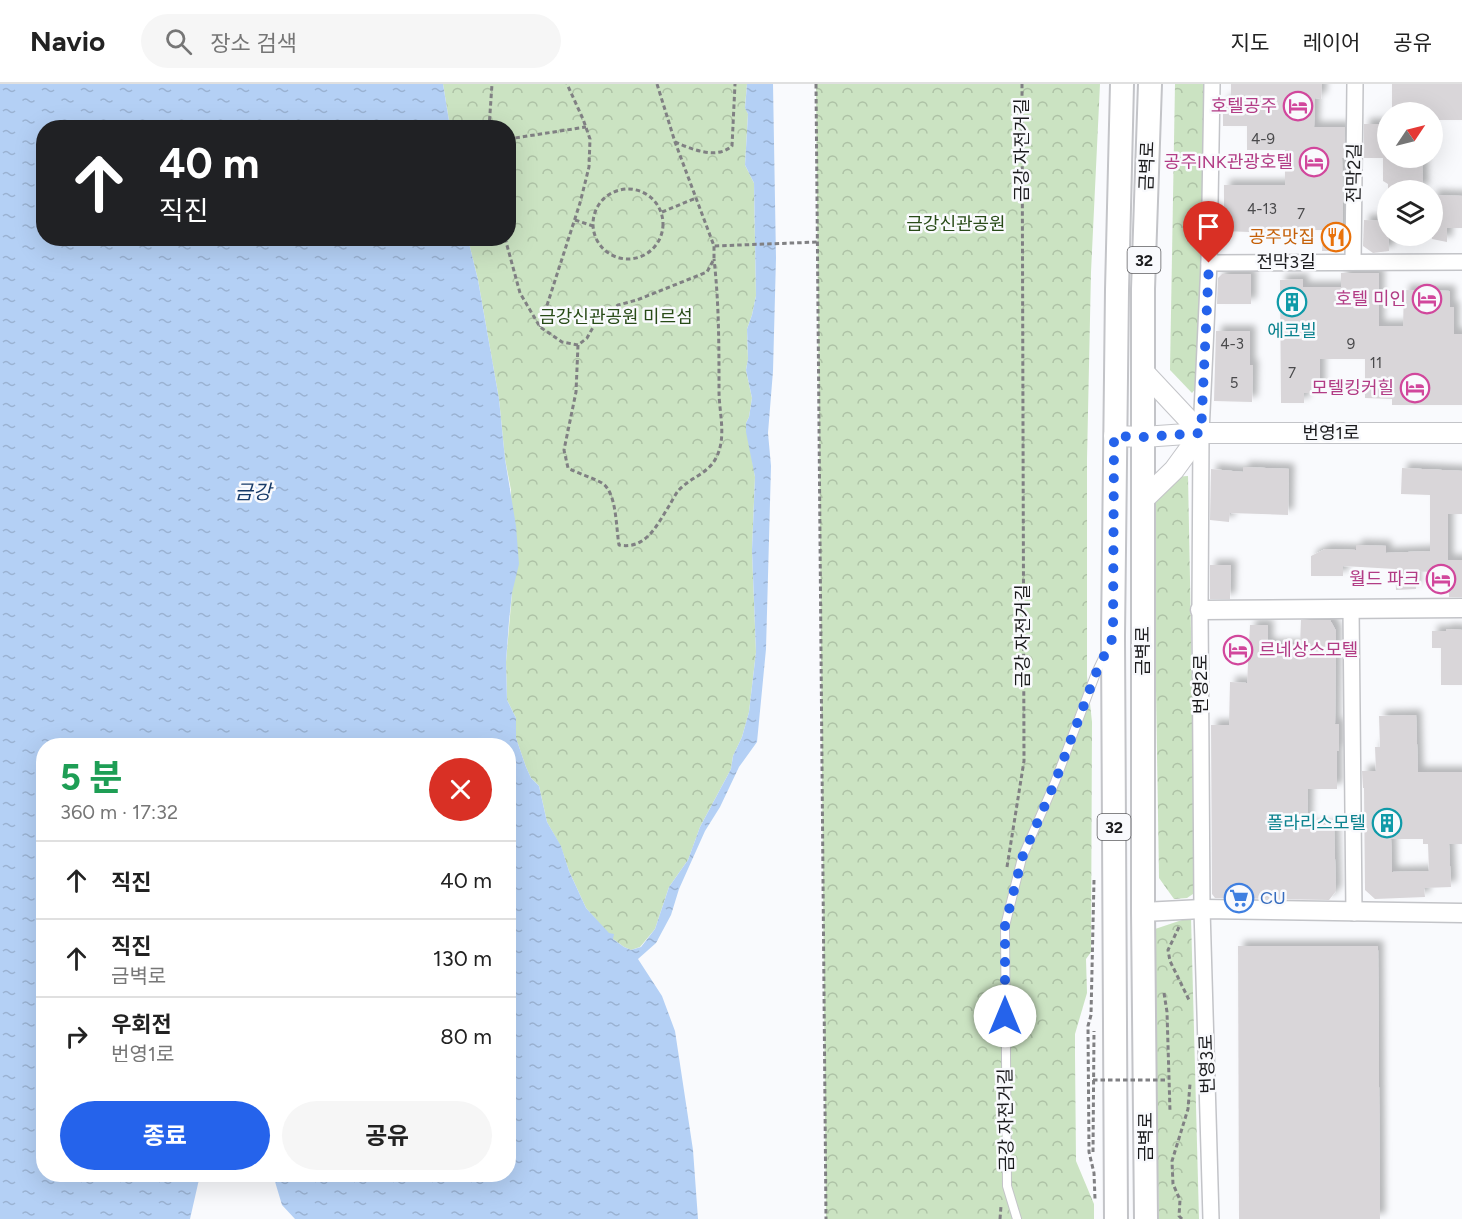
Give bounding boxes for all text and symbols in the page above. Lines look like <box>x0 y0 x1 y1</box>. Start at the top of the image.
search box <box>141 14 561 68</box>
text: Navio <box>30 24 105 58</box>
icon: search <box>162 25 195 58</box>
text: 장소 검색 <box>210 30 297 57</box>
text: 지도 <box>1231 30 1269 55</box>
text: 레이어 <box>1302 30 1360 55</box>
text: 공유 <box>1393 30 1432 55</box>
hotel icon: 호텔공주 <box>1282 90 1314 122</box>
place label: 호텔공주 <box>1211 95 1277 117</box>
street label: 금강 자전거길 <box>1011 98 1033 202</box>
north arrow <box>1377 102 1443 168</box>
map controls <box>1377 102 1443 246</box>
house number: 4-9 <box>1251 130 1275 148</box>
text: 40 m <box>159 138 259 189</box>
street label: 금벽로 <box>1135 141 1159 191</box>
street label: 전막2길 <box>1342 143 1366 203</box>
icon: ahead <box>60 144 138 222</box>
hotel icon: 공주INK관광호텔 <box>1298 146 1330 178</box>
place label: 공주INK관광호텔 <box>1164 151 1293 173</box>
button: layers <box>1377 180 1443 246</box>
text: 직진 <box>159 194 209 227</box>
house number: 4-13 <box>1247 200 1277 218</box>
pin <box>1183 201 1234 263</box>
house number: 7 <box>1297 205 1305 223</box>
icon: arrive <box>1192 210 1225 243</box>
park label: 금강신관공원 <box>906 213 1006 235</box>
restaurant icon: 공주맛집 <box>1320 221 1352 253</box>
place label: 공주맛집 <box>1249 226 1315 248</box>
road number: 32 <box>1128 247 1160 273</box>
street label: 전막3길 <box>1256 251 1316 273</box>
hotel icon: 호텔 미인 <box>1411 283 1443 315</box>
building icon: 에코빌 <box>1276 286 1308 318</box>
place label: 호텔 미인 <box>1335 288 1406 310</box>
park label: 금강신관공원 미르섬 <box>539 306 693 328</box>
place label: 에코빌 <box>1267 320 1317 342</box>
house number: 4-3 <box>1220 335 1244 353</box>
house number: 9 <box>1347 335 1355 353</box>
house number: 11 <box>1370 354 1382 372</box>
house number: 7 <box>1288 364 1296 382</box>
hotel icon: 모텔킹커힐 <box>1399 372 1431 404</box>
house number: 5 <box>1230 374 1238 392</box>
place label: 모텔킹커힐 <box>1311 377 1394 399</box>
street label: 번영1로 <box>1302 422 1360 444</box>
water label: 금강 <box>235 480 274 504</box>
hotel icon: 월드 파크 <box>1425 563 1457 595</box>
place label: 월드 파크 <box>1349 568 1420 590</box>
street label: 금강 자전거길 <box>1012 584 1034 688</box>
street label: 금벽로 <box>1132 626 1154 676</box>
hotel icon: 르네상스모텔 <box>1222 634 1254 666</box>
place label: 르네상스모텔 <box>1259 639 1358 661</box>
street label: 번영2로 <box>1190 654 1212 714</box>
text: 5 분 <box>60 756 123 799</box>
button: close <box>429 758 492 821</box>
text: 360 m · 17:32 <box>60 800 178 824</box>
building icon: 폴라리스모텔 <box>1371 807 1403 839</box>
place label: 폴라리스모텔 <box>1267 812 1366 834</box>
road number: 32 <box>1098 814 1130 840</box>
icon: ahead <box>60 864 93 897</box>
text: 40 m <box>440 867 492 894</box>
text: 직진 <box>111 869 151 896</box>
supermarket icon: CU <box>1223 882 1255 914</box>
place label: CU <box>1260 887 1286 909</box>
text: 직진 <box>111 933 151 960</box>
icon: ahead <box>60 942 93 975</box>
text: 130 m <box>433 945 492 972</box>
text: 금벽로 <box>111 964 166 988</box>
position arrow <box>973 984 1037 1048</box>
text: 우회전 <box>111 1011 172 1038</box>
icon: right <box>60 1020 93 1053</box>
text: 80 m <box>440 1023 492 1050</box>
street label: 번영3로 <box>1195 1034 1219 1094</box>
text: 번영1로 <box>111 1042 174 1066</box>
street label: 금강 자전거길 <box>994 1068 1018 1172</box>
button: 종료 <box>60 1101 270 1170</box>
button: 공유 <box>282 1101 492 1170</box>
street label: 금벽로 <box>1135 1112 1157 1162</box>

